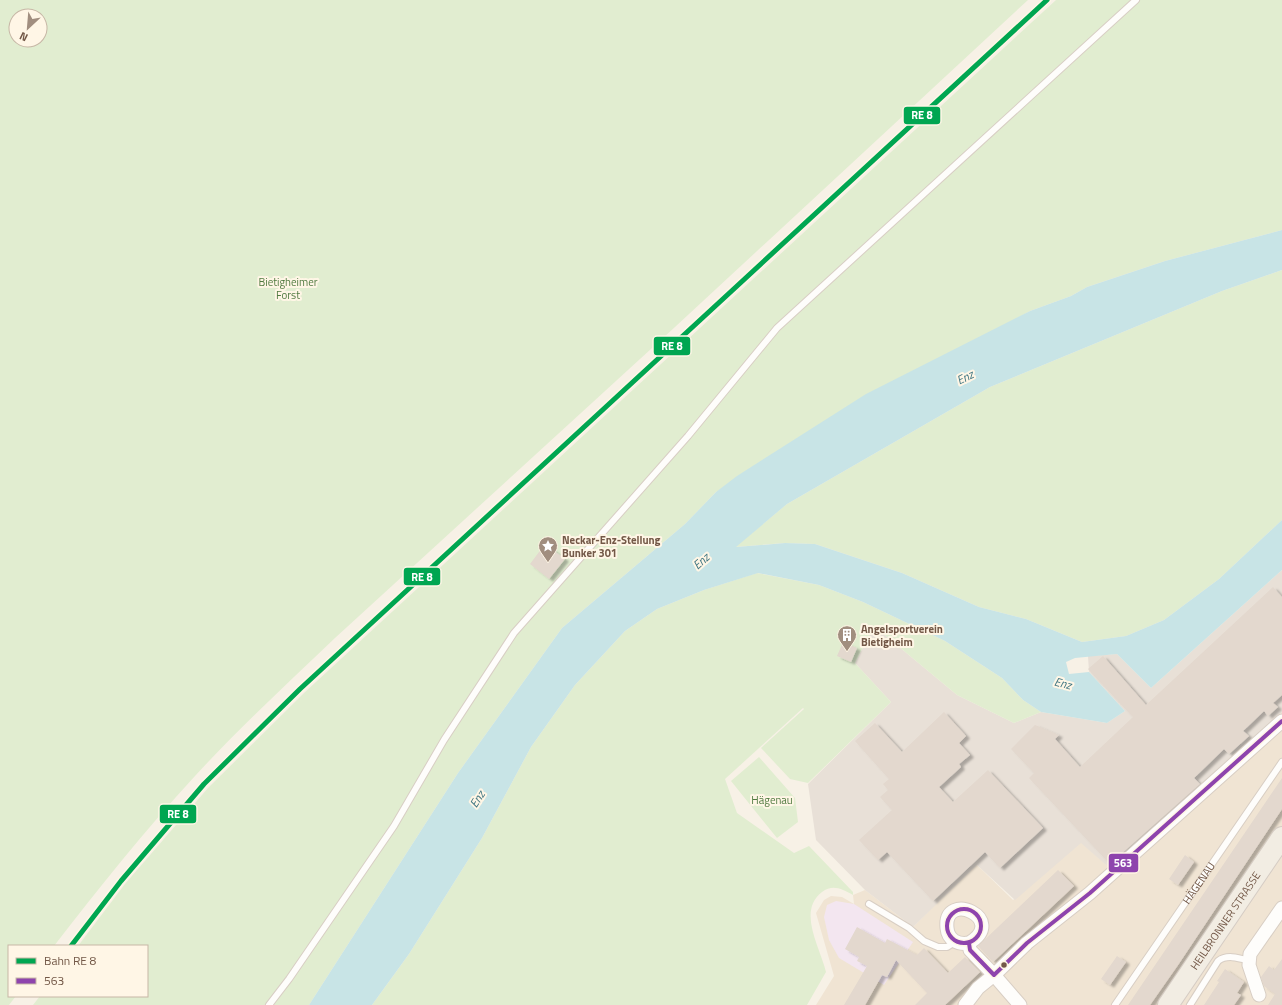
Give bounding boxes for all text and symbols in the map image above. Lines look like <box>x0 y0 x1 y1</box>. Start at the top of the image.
north arrow <box>8 8 48 48</box>
text: N <box>17 28 31 46</box>
line badge: RE 8 <box>903 106 941 125</box>
text: RE 8 <box>911 107 933 123</box>
park label: Bietigheimer Forst <box>258 274 318 303</box>
line badge: RE 8 <box>653 336 691 356</box>
text: RE 8 <box>661 338 683 354</box>
water label: Enz <box>953 364 978 389</box>
place label: Neckar-Enz-Stellung Bunker 301 <box>562 532 661 561</box>
place icon: Neckar-Enz-Stellung Bunker 301 <box>537 535 559 563</box>
water label: Enz <box>688 548 714 574</box>
line badge: RE 8 <box>403 567 441 586</box>
text: RE 8 <box>411 569 433 585</box>
place label: Angelsportverein Bietigheim <box>861 621 943 650</box>
building icon: Angelsportverein Bietigheim <box>836 624 858 652</box>
water label: Enz <box>1052 672 1075 695</box>
water label: Enz <box>464 786 490 811</box>
park label: Hägenau <box>751 792 793 808</box>
line badge: RE 8 <box>159 804 197 824</box>
text: RE 8 <box>167 806 189 822</box>
line badge: 563 <box>1108 853 1139 873</box>
text: 563 <box>1114 855 1132 871</box>
street label: HÄGENAU <box>1179 859 1219 907</box>
street label: HEILBRONNER STRASSE <box>1186 868 1264 973</box>
legend <box>8 945 148 997</box>
text: Bahn RE 8 <box>44 951 97 970</box>
unlabelled marker <box>999 960 1009 970</box>
text: 563 <box>44 971 64 990</box>

